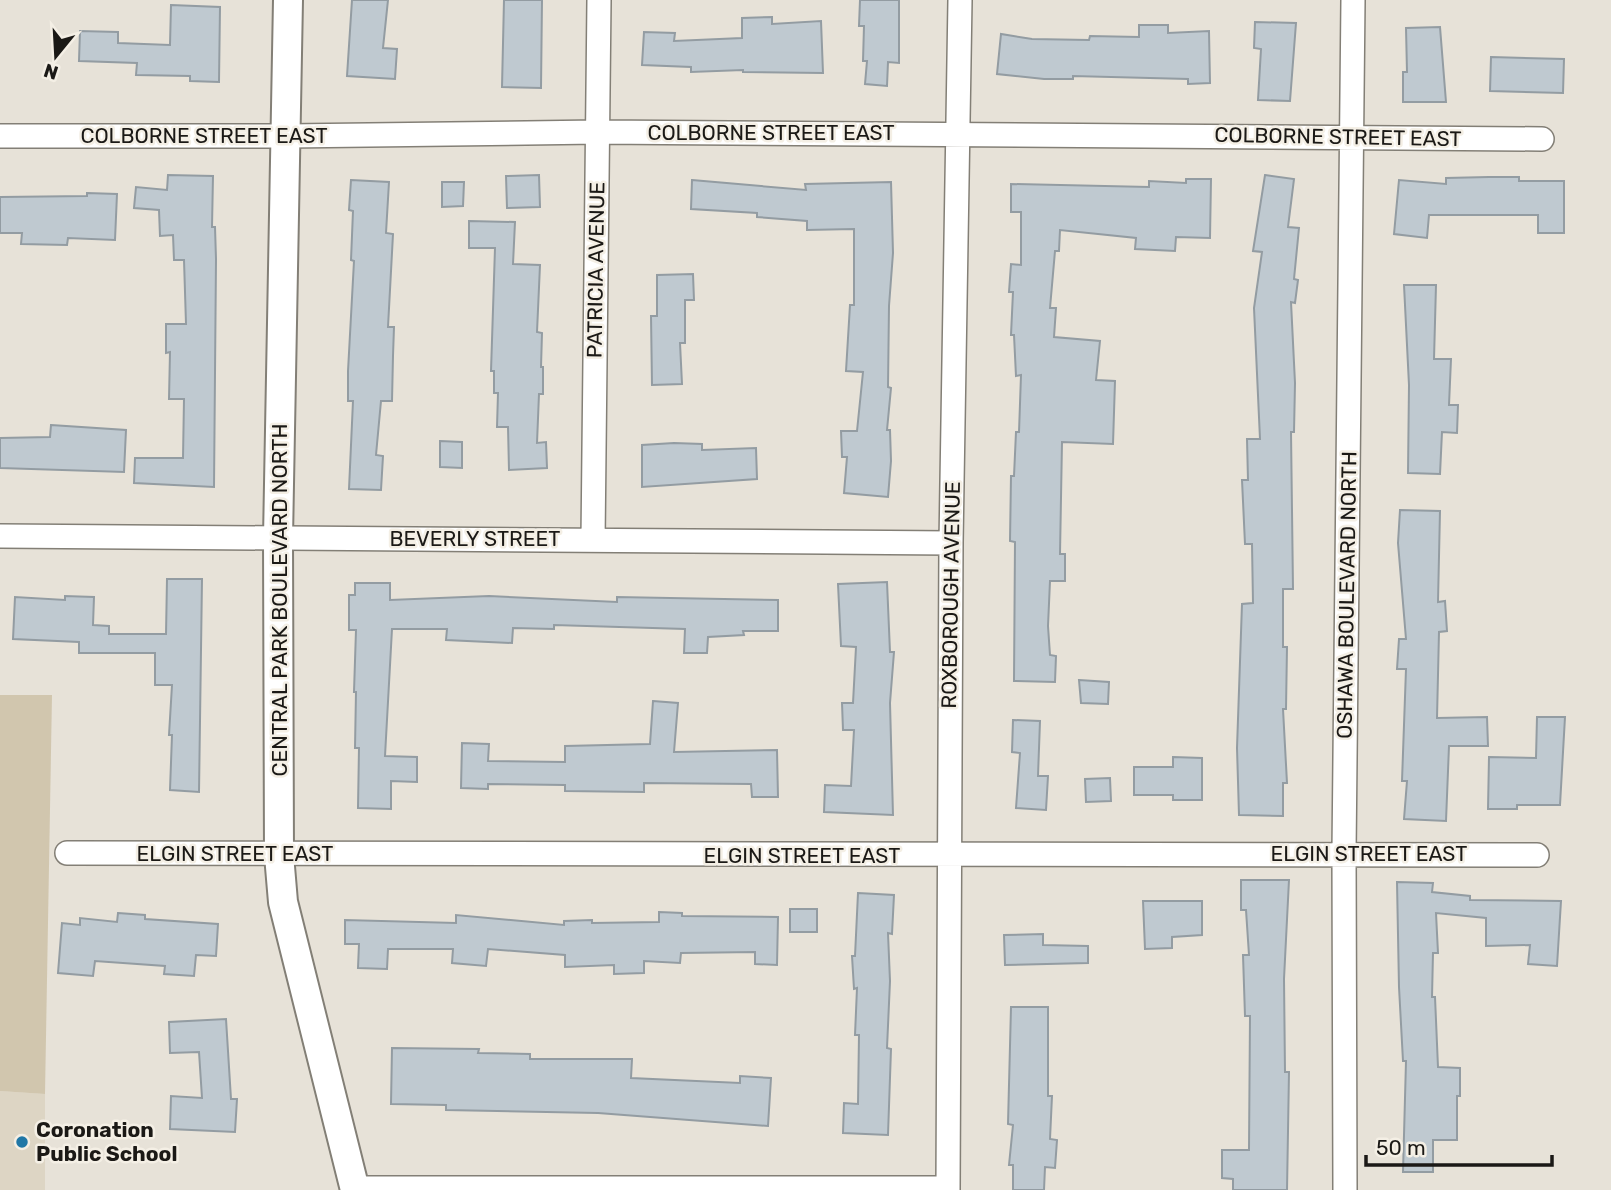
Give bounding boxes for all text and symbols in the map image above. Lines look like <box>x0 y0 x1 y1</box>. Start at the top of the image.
north arrow <box>21 21 91 91</box>
text: N <box>41 59 61 85</box>
street label: COLBORNE STREET EAST <box>647 120 895 145</box>
street label: COLBORNE STREET EAST <box>1214 122 1462 151</box>
street label: COLBORNE STREET EAST <box>80 123 328 148</box>
street label: PATRICIA AVENUE <box>581 182 610 358</box>
street label: CENTRAL PARK BOULEVARD NORTH <box>267 424 292 776</box>
street label: OSHAWA BOULEVARD NORTH <box>1331 451 1362 739</box>
street label: ROXBOROUGH AVENUE <box>936 481 965 709</box>
street label: BEVERLY STREET <box>390 526 560 551</box>
street label: ELGIN STREET EAST <box>137 841 333 866</box>
street label: ELGIN STREET EAST <box>1271 841 1467 866</box>
street label: ELGIN STREET EAST <box>704 843 900 868</box>
place label: Coronation Public School <box>36 1117 177 1166</box>
scale bar <box>1366 1124 1552 1168</box>
marker: Coronation Public School <box>14 1134 30 1150</box>
text: 50 m <box>1376 1135 1426 1160</box>

